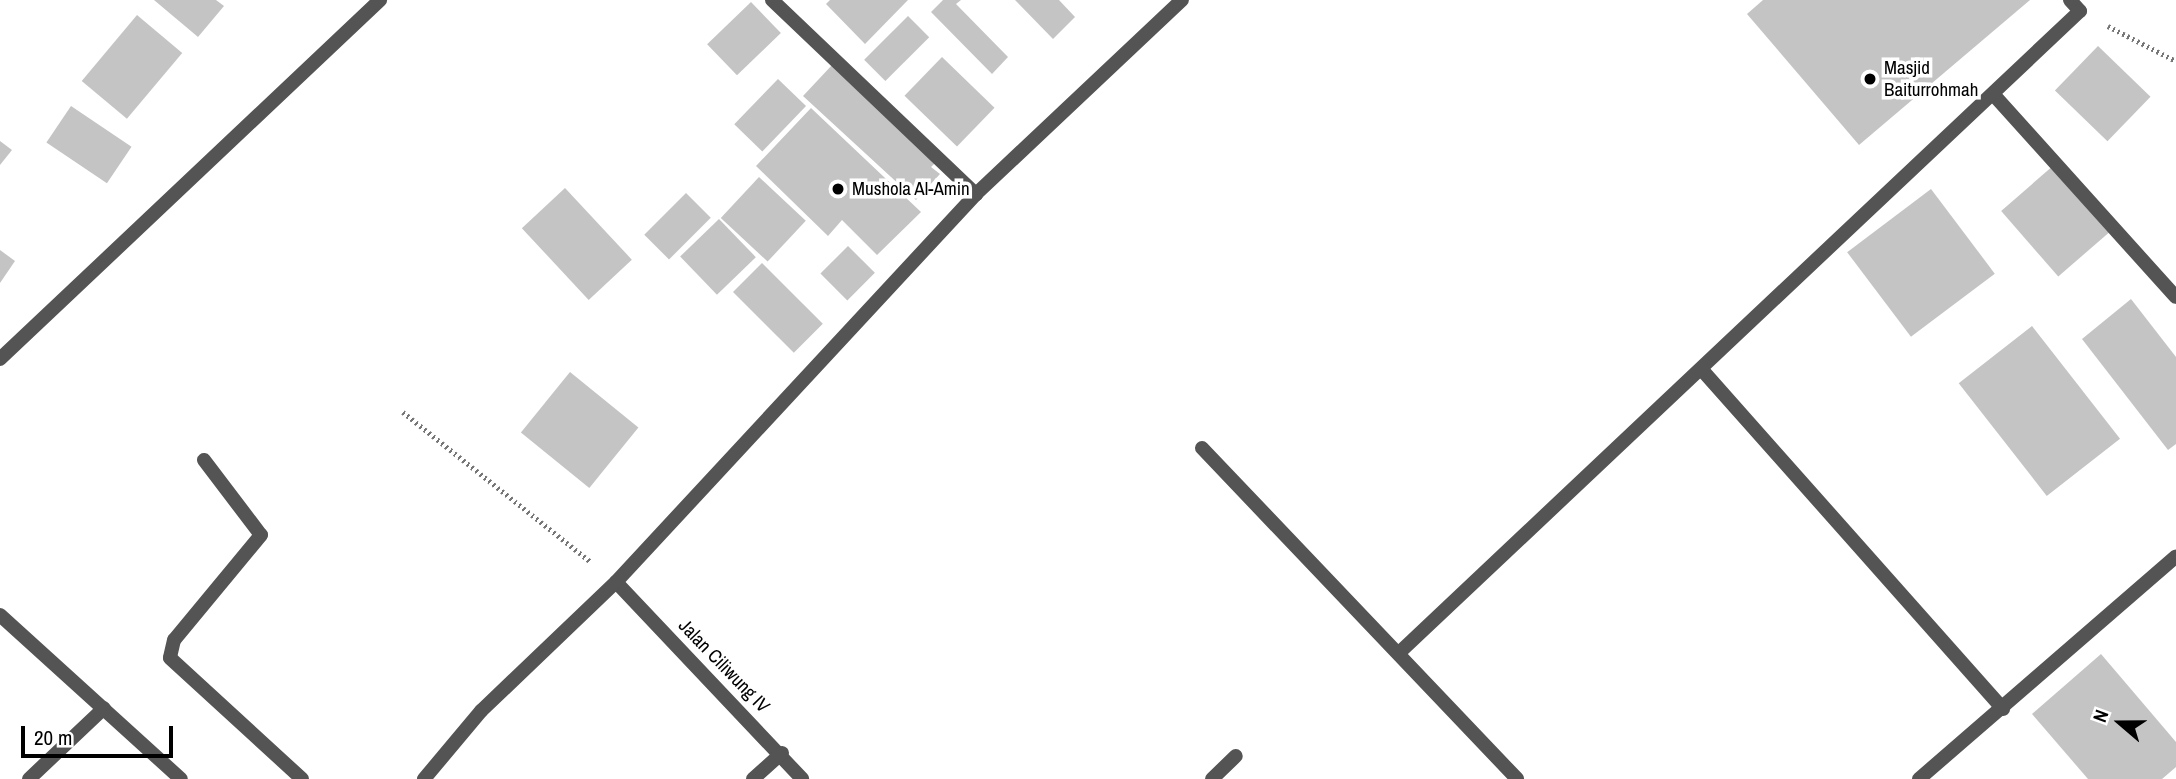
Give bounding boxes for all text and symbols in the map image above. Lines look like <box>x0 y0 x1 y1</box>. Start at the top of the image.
place label: Masjid Baiturrohmah <box>1884 57 1978 101</box>
marker: Masjid Baiturrohmah <box>1862 71 1878 87</box>
place label: Mushola Al-Amin <box>852 178 971 200</box>
marker: Mushola Al-Amin <box>830 181 846 197</box>
street label: Jalan Ciliwung IV <box>674 614 774 718</box>
north arrow <box>2085 688 2155 758</box>
text: N <box>2086 706 2114 726</box>
scale bar <box>24 712 177 756</box>
text: 20 m <box>34 723 72 752</box>

